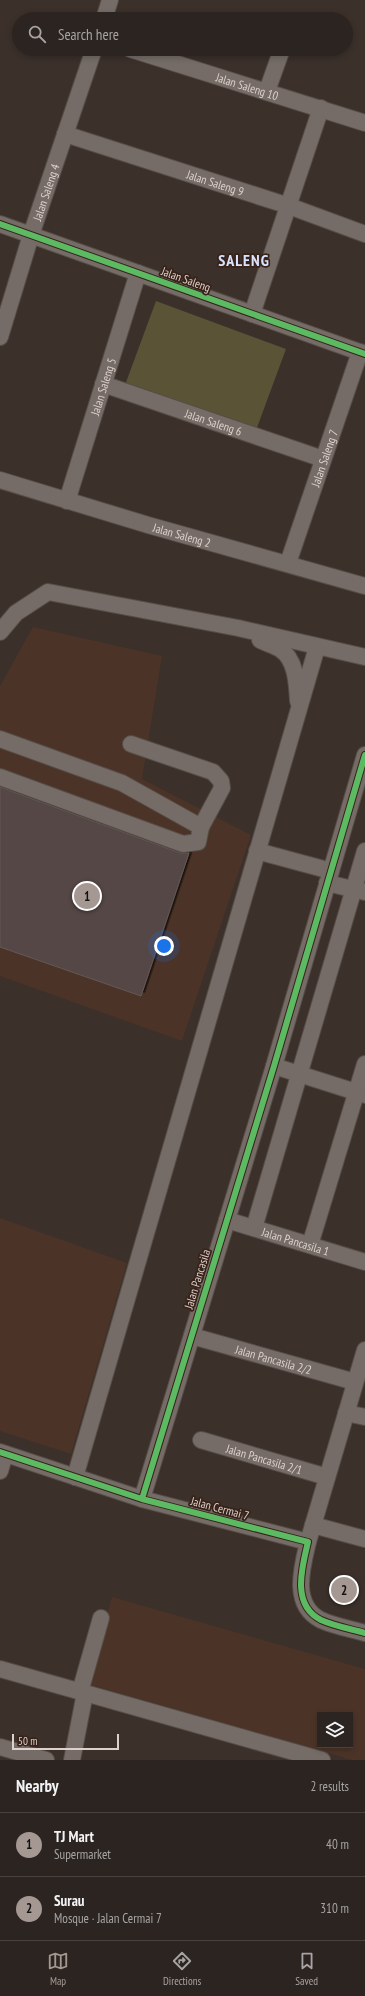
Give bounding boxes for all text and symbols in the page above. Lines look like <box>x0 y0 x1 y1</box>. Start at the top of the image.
search box <box>12 12 353 56</box>
icon: search <box>26 23 48 45</box>
text: Search here <box>58 25 119 44</box>
street label: Jalan Saleng 10 <box>213 69 280 103</box>
street label: Jalan Saleng 4 <box>29 161 62 223</box>
street label: Jalan Saleng 9 <box>184 166 246 199</box>
district label: SALENG <box>218 250 270 270</box>
street label: Jalan Saleng <box>158 263 213 295</box>
street label: Jalan Saleng 5 <box>86 356 119 418</box>
street label: Jalan Saleng 6 <box>182 405 244 438</box>
street label: Jalan Saleng 7 <box>307 427 341 489</box>
street label: Jalan Saleng 2 <box>150 519 213 550</box>
pin: 1 <box>74 881 100 911</box>
your location <box>154 936 174 956</box>
street label: Jalan Pancasila 1 <box>259 1223 331 1258</box>
street label: Jalan Pancasila <box>181 1247 213 1312</box>
street label: Jalan Pancasila 2/2 <box>233 1341 314 1377</box>
street label: Jalan Pancasila 2/1 <box>224 1440 304 1477</box>
street label: Jalan Cermai 7 <box>188 1493 251 1523</box>
pin: 2 <box>331 1575 357 1605</box>
map controls <box>317 1712 353 1748</box>
button: layers <box>317 1712 353 1748</box>
scale bar <box>12 1732 119 1751</box>
text: 50 m <box>18 1734 37 1748</box>
text: Nearby <box>16 1775 59 1797</box>
text: 2 results <box>310 1778 349 1795</box>
text: TJ Mart <box>54 1827 94 1846</box>
text: 1 <box>26 1836 32 1853</box>
text: 40 m <box>326 1836 349 1853</box>
text: Supermarket <box>54 1846 111 1863</box>
text: Surau <box>54 1891 85 1910</box>
text: 2 <box>26 1900 32 1917</box>
text: 310 m <box>320 1900 349 1917</box>
text: Mosque · Jalan Cermai 7 <box>54 1910 162 1927</box>
tab: Map <box>47 1950 69 1988</box>
tab: Directions <box>163 1950 201 1988</box>
tab: Saved <box>295 1950 318 1988</box>

